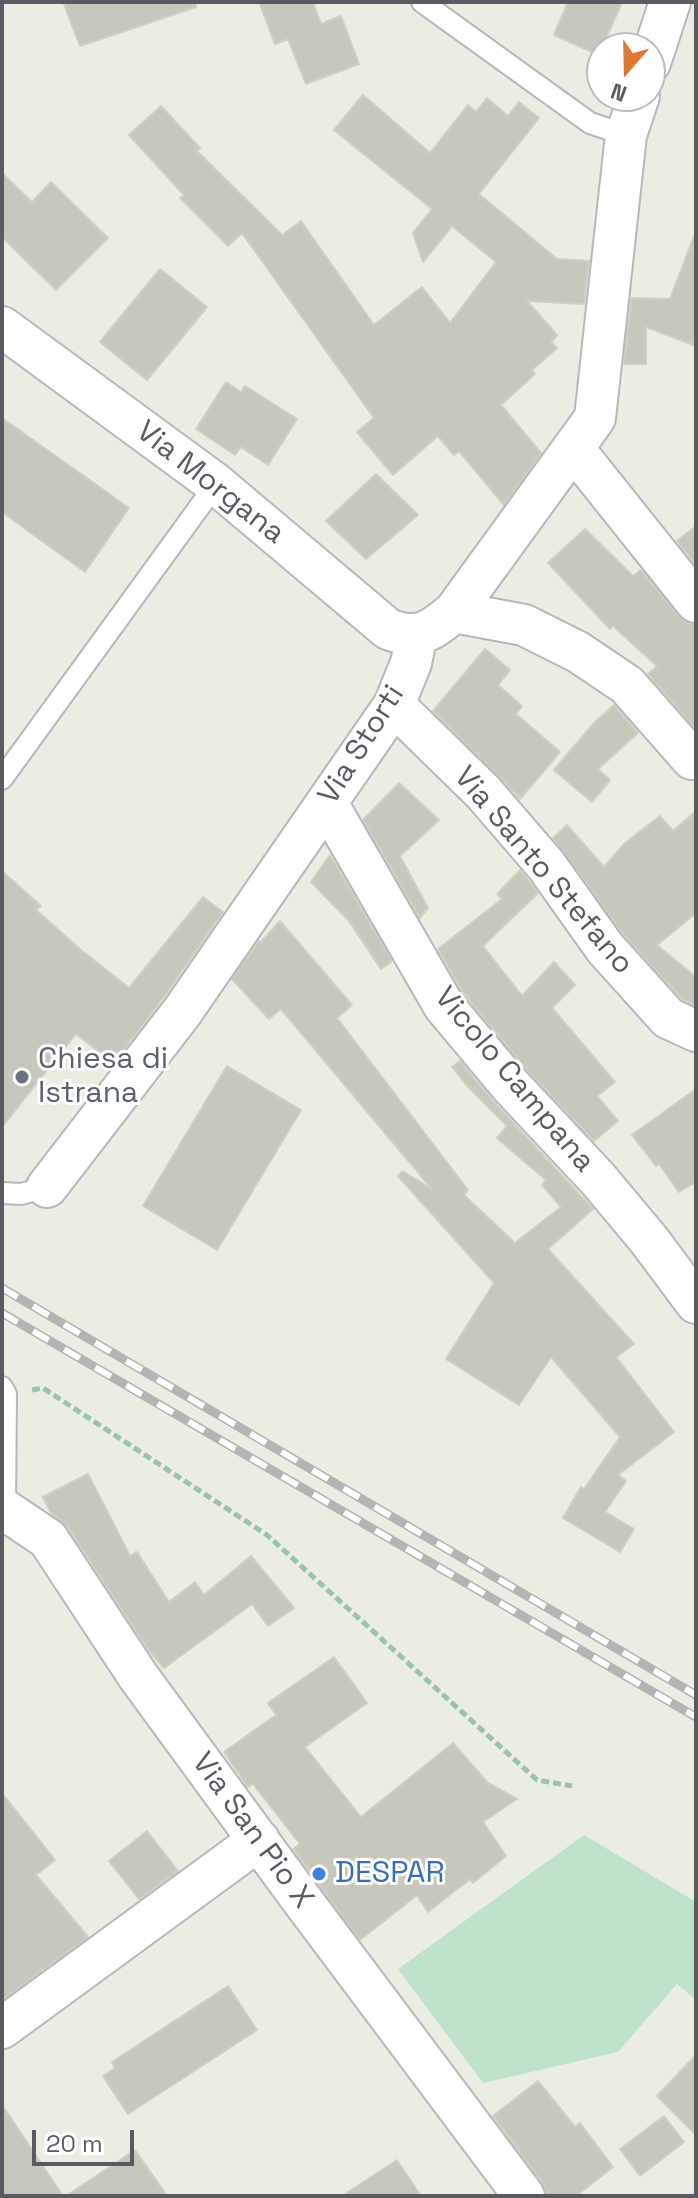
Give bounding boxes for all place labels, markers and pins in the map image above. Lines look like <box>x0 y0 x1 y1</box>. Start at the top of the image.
place label: Chiesa di Istrana <box>38 1042 168 1112</box>
marker: Chiesa di Istrana <box>13 1068 31 1086</box>
place label: DESPAR <box>335 1856 444 1892</box>
marker: DESPAR <box>310 1865 328 1883</box>

